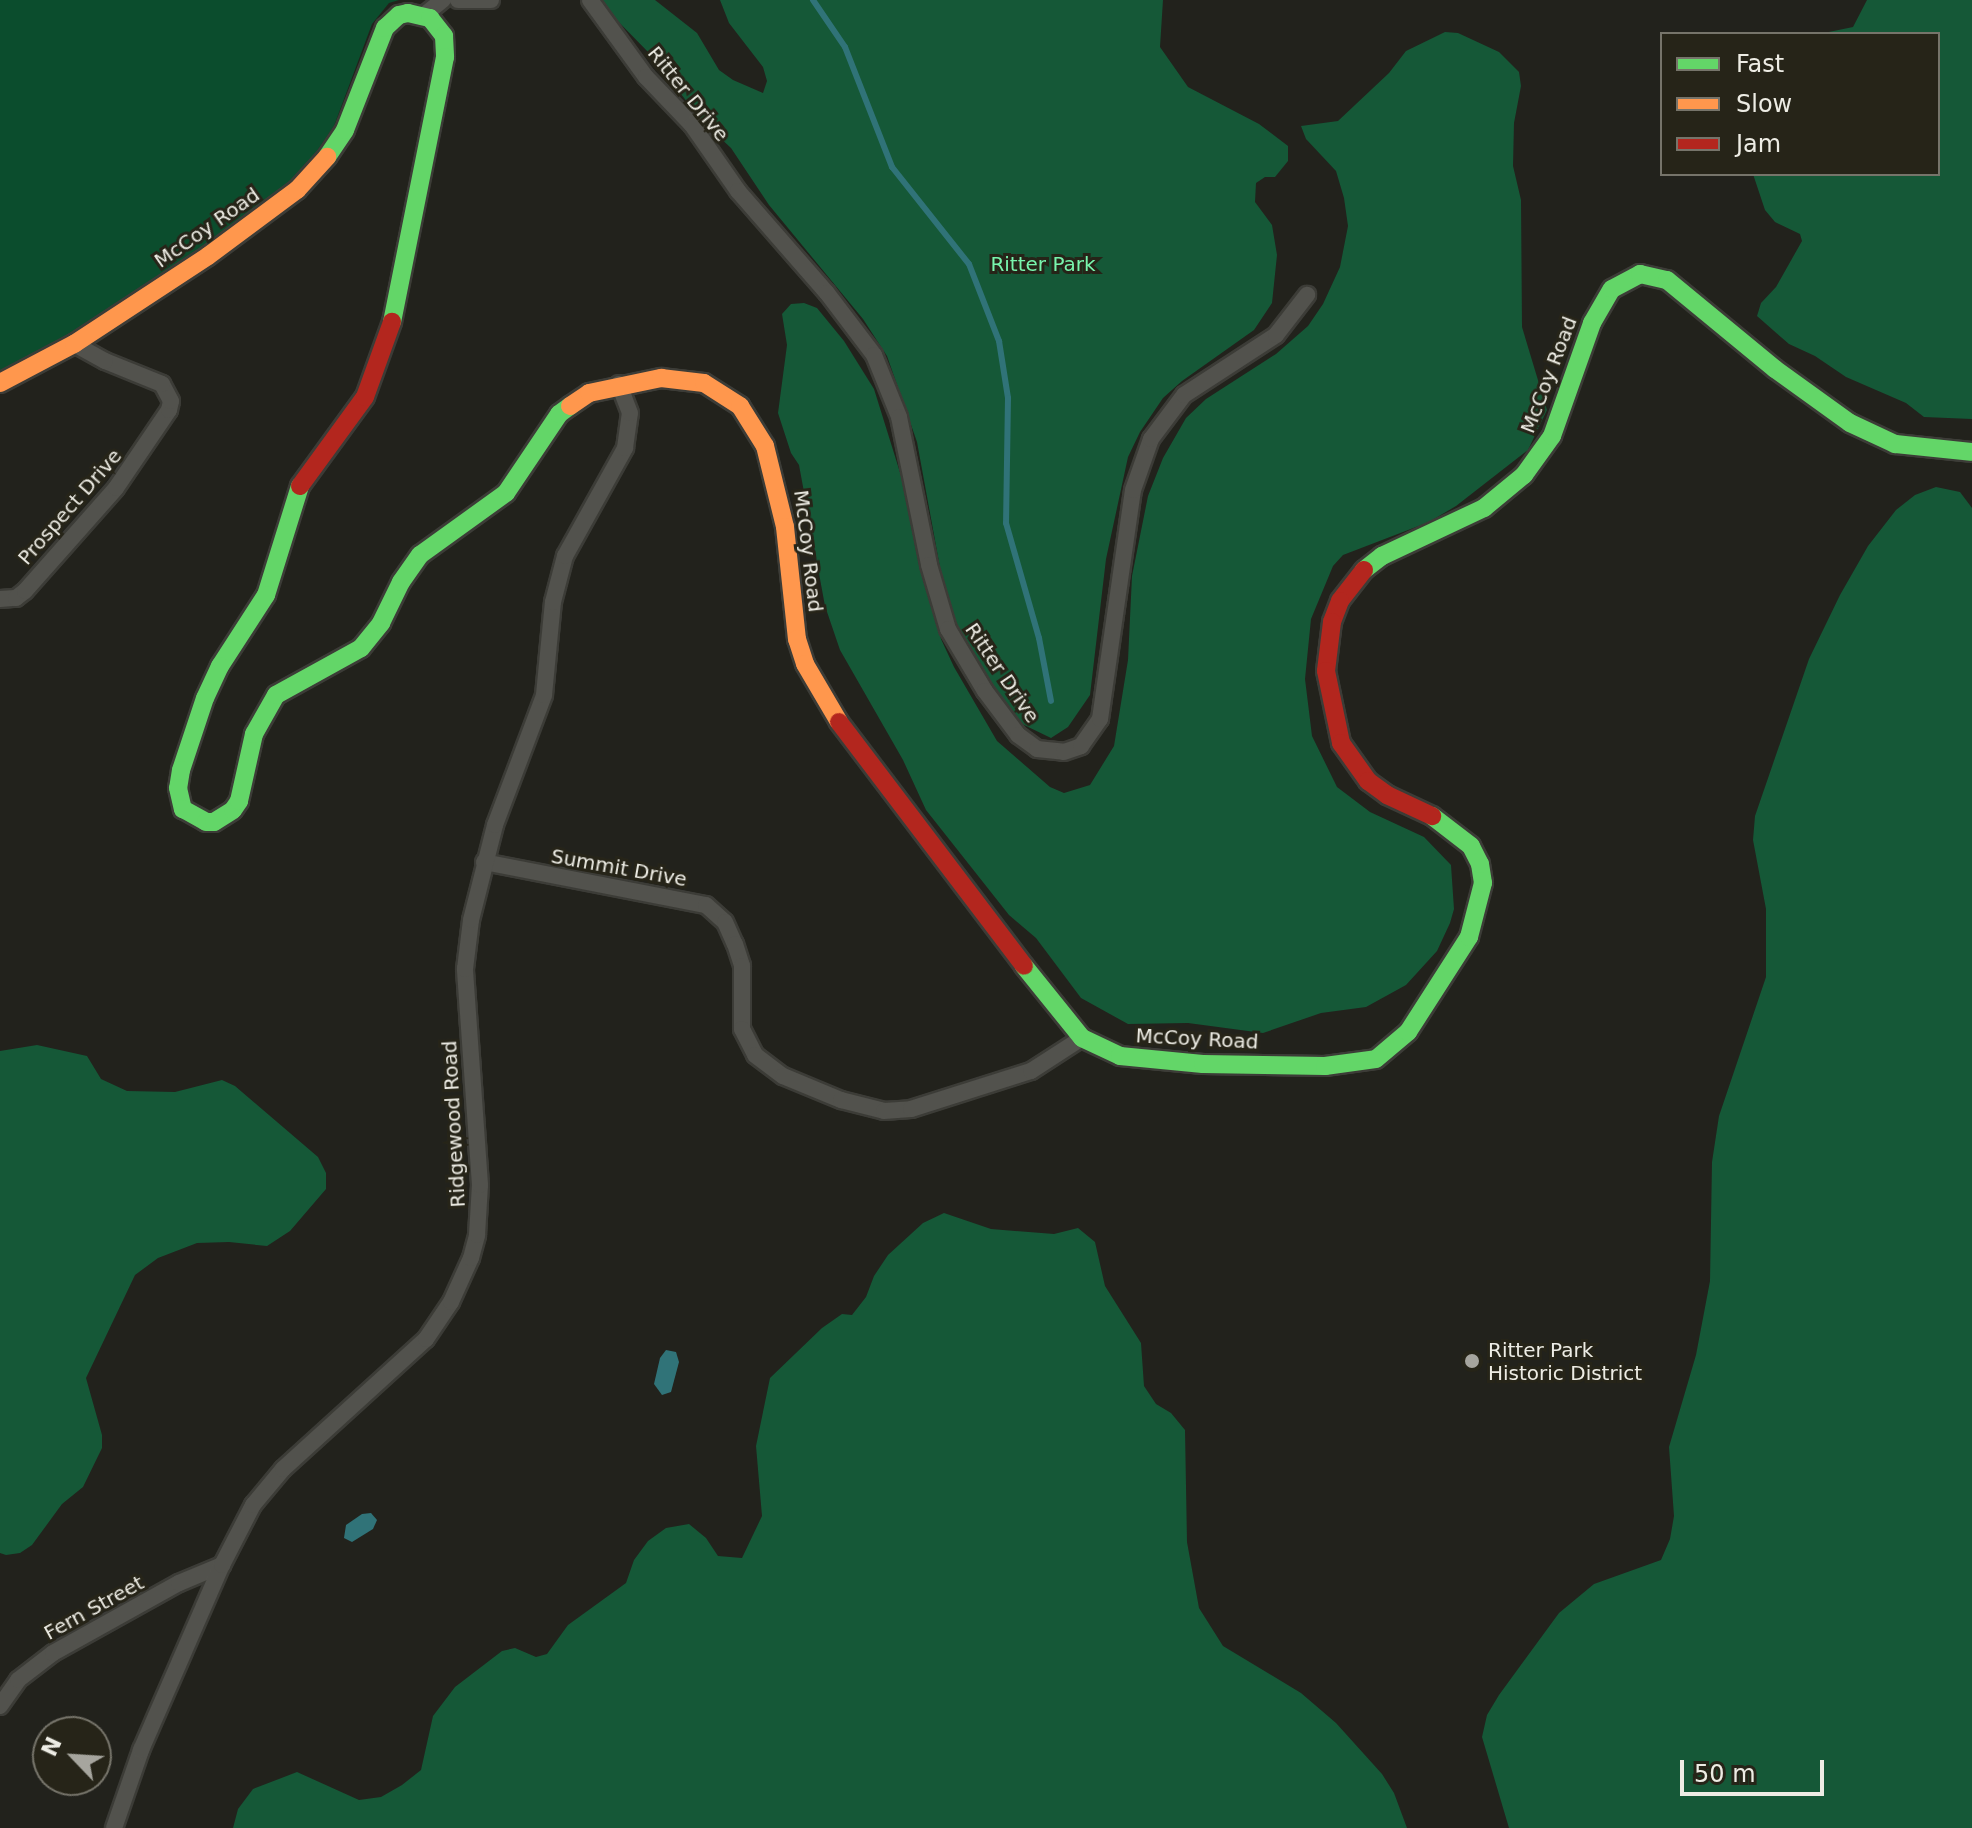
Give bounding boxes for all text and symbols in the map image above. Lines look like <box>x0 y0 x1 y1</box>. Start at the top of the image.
legend <box>1660 32 1940 176</box>
street label: Ritter Drive <box>642 42 734 146</box>
text: Fast <box>1736 50 1784 78</box>
text: Slow <box>1736 90 1792 118</box>
text: Jam <box>1736 130 1781 158</box>
street label: McCoy Road <box>150 183 264 273</box>
park label: Ritter Park <box>990 252 1096 276</box>
street label: McCoy Road <box>1516 313 1582 437</box>
street label: Prospect Drive <box>13 444 127 570</box>
street label: McCoy Road <box>789 489 827 613</box>
street label: Ritter Drive <box>960 618 1044 728</box>
street label: Summit Drive <box>549 844 689 892</box>
street label: McCoy Road <box>1135 1024 1259 1054</box>
street label: Ridgewood Road <box>438 1040 470 1208</box>
place label: Ritter Park Historic District <box>1488 1338 1642 1385</box>
marker: Ritter Park Historic District <box>1463 1352 1481 1370</box>
street label: Fern Street <box>40 1571 148 1645</box>
north arrow <box>32 1716 112 1796</box>
text: N <box>36 1733 67 1760</box>
scale bar <box>1684 1744 1828 1794</box>
text: 50 m <box>1694 1760 1756 1788</box>

